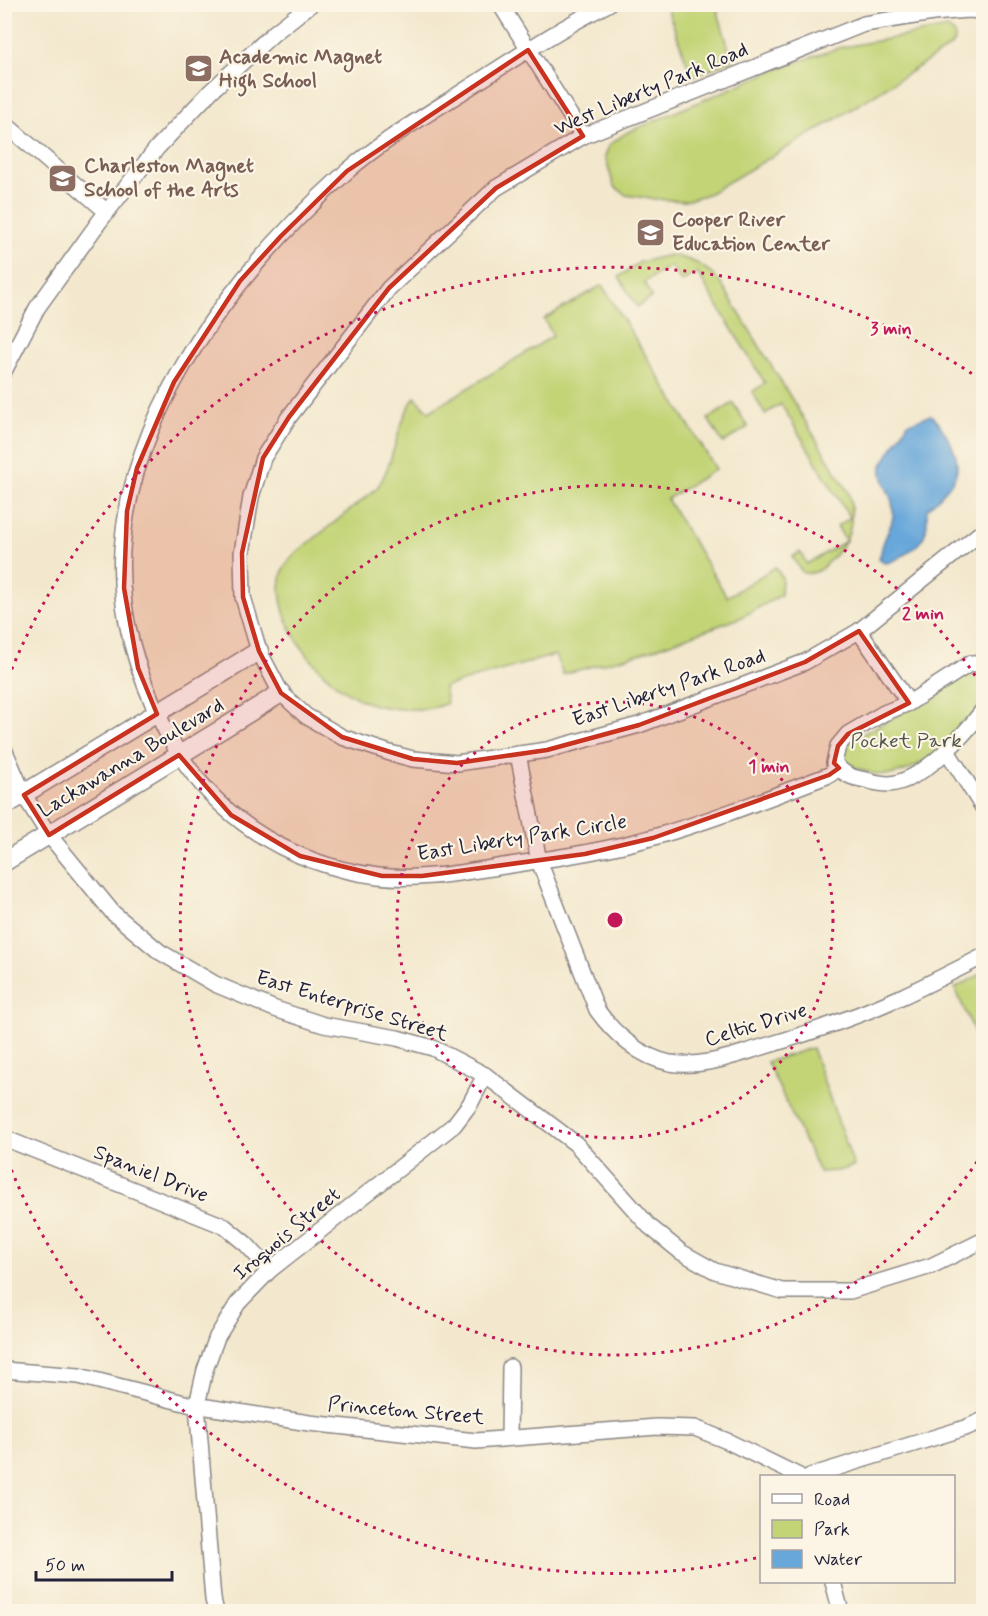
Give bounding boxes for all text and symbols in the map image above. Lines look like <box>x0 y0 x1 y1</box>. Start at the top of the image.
street label: West Liberty Park Road <box>550 35 752 143</box>
place label: Academic Magnet High School <box>219 43 382 97</box>
school or university icon: Academic Magnet High School <box>182 53 214 85</box>
place label: Charleston Magnet School of the Arts <box>84 152 254 204</box>
school or university icon: Charleston Magnet School of the Arts <box>47 162 79 194</box>
place label: Cooper River Education Center <box>672 206 831 258</box>
school or university icon: Cooper River Education Center <box>635 216 667 248</box>
text: 3 min <box>870 317 912 341</box>
text: 2 min <box>902 602 944 626</box>
street label: East Liberty Park Road <box>569 642 769 734</box>
street label: Lackawanna Boulevard <box>33 691 229 825</box>
park label: Pocket Park <box>850 727 962 755</box>
text: 1 min <box>748 755 790 779</box>
street label: East Liberty Park Circle <box>415 808 629 868</box>
centre of rings <box>605 910 625 930</box>
street label: East Enterprise Street <box>253 964 452 1049</box>
street label: Celtic Drive <box>701 996 811 1054</box>
street label: Spaniel Drive <box>90 1138 212 1210</box>
street label: Iroquois Street <box>227 1181 347 1287</box>
street label: Princeton Street <box>327 1390 486 1432</box>
legend <box>760 1475 955 1583</box>
text: Road <box>814 1488 850 1512</box>
text: Park <box>814 1518 850 1542</box>
scale bar <box>36 1544 172 1582</box>
text: Water <box>814 1548 863 1572</box>
text: 50 m <box>45 1554 85 1578</box>

